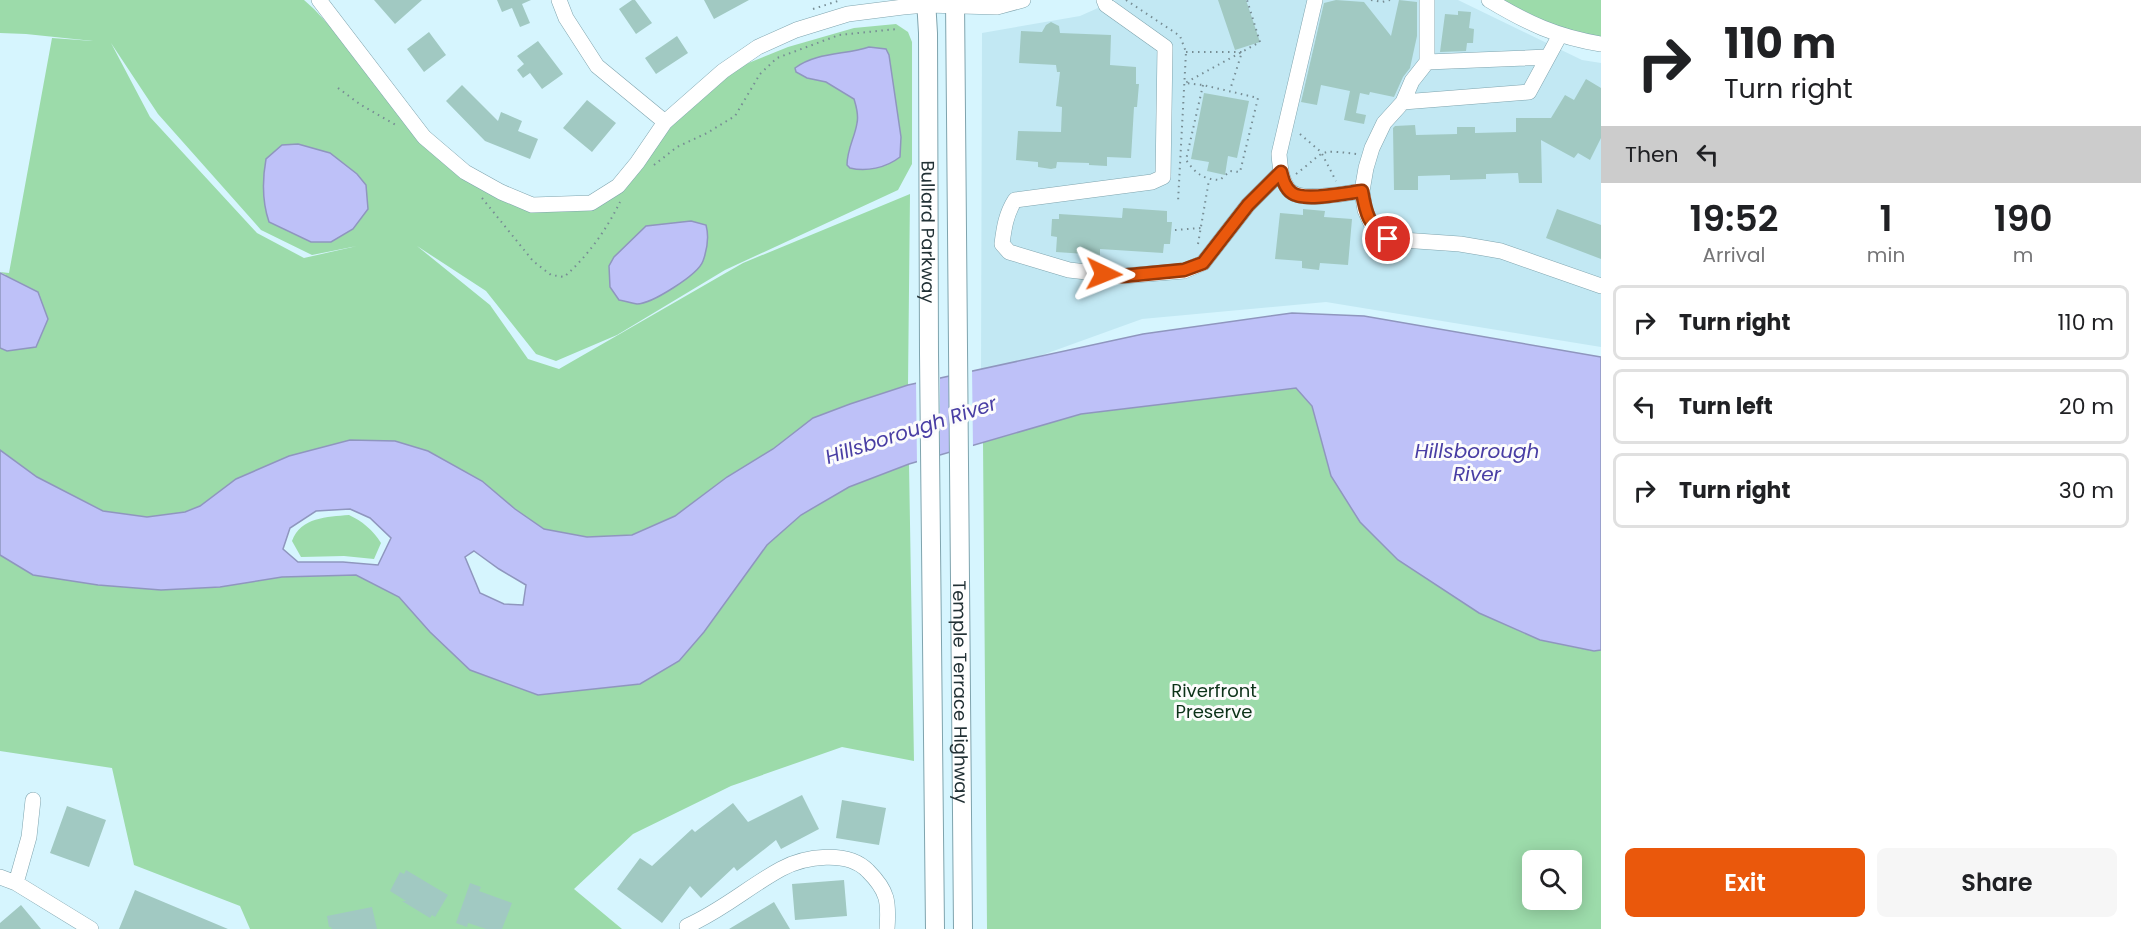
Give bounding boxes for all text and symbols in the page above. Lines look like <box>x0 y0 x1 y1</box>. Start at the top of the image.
text: 110 m <box>1724 14 1836 73</box>
icon: right <box>1625 24 1703 102</box>
text: Turn right <box>1724 70 1853 107</box>
icon: left <box>1691 138 1724 171</box>
text: Then <box>1625 139 1679 170</box>
street label: Bullard Parkway <box>916 160 941 303</box>
text: 19:52 <box>1689 193 1778 244</box>
text: 1 <box>1880 193 1893 244</box>
text: 190 <box>1994 193 2053 244</box>
pin <box>1362 213 1413 264</box>
icon: arrive <box>1371 222 1404 255</box>
text: Arrival <box>1702 241 1765 269</box>
text: min <box>1867 241 1905 269</box>
text: m <box>2013 241 2033 269</box>
position arrow <box>1072 242 1136 306</box>
icon: right <box>1628 306 1661 339</box>
text: Turn right <box>1679 307 1790 338</box>
text: 110 m <box>2058 307 2114 338</box>
water label: Hillsborough River <box>822 389 1001 471</box>
icon: left <box>1628 390 1661 423</box>
text: Turn left <box>1679 391 1773 422</box>
text: 20 m <box>2059 391 2114 422</box>
water label: Hillsborough River <box>1415 437 1539 488</box>
icon: right <box>1628 474 1661 507</box>
text: Turn right <box>1679 475 1790 506</box>
text: 30 m <box>2059 475 2114 506</box>
street label: Temple Terrace Highway <box>947 580 974 804</box>
park label: Riverfront Preserve <box>1171 678 1257 724</box>
button: Exit <box>1625 848 1865 917</box>
button: Share <box>1877 848 2117 917</box>
map controls <box>1522 850 1582 910</box>
button: search <box>1522 850 1582 910</box>

